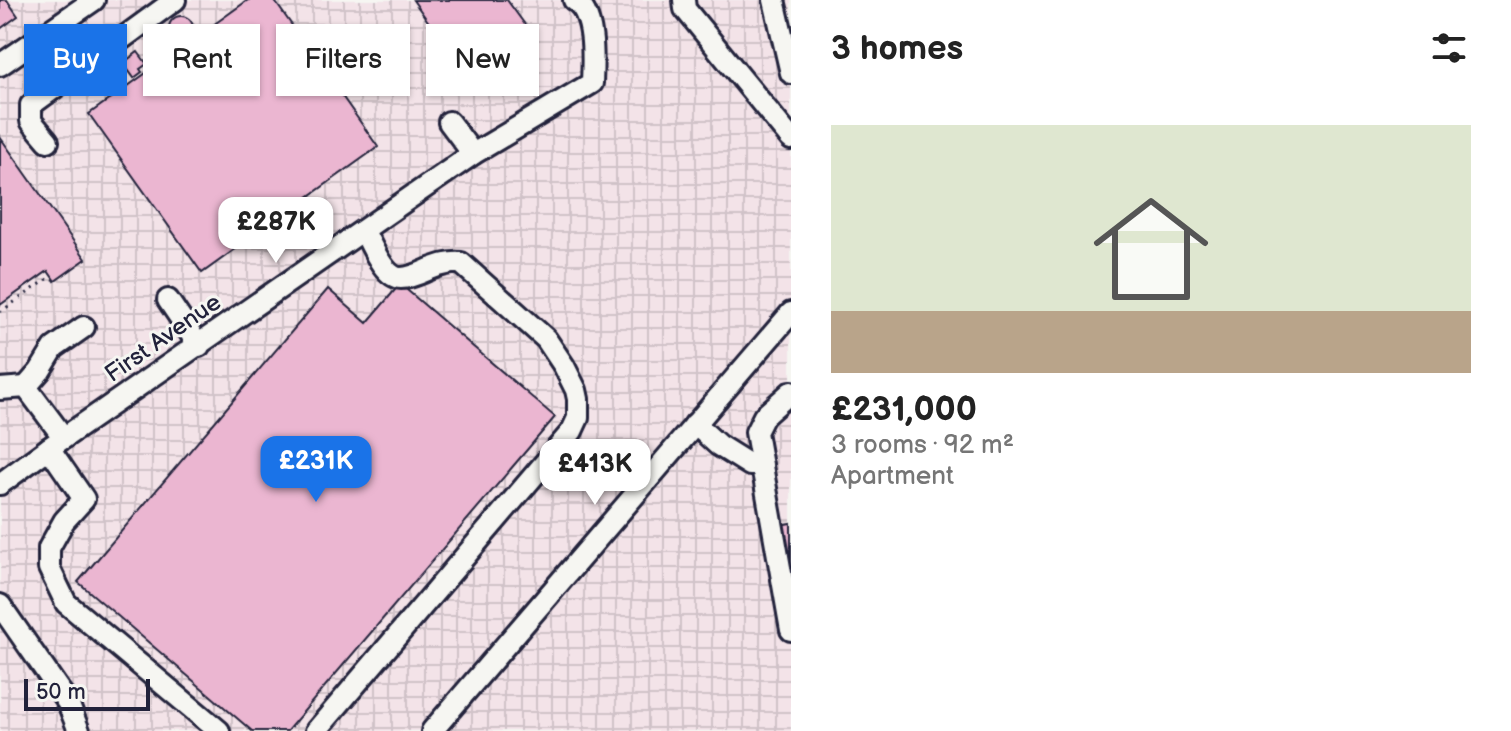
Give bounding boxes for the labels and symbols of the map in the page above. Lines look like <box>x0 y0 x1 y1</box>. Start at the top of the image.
pin: £287K <box>220 197 332 265</box>
street label: First Avenue <box>99 287 227 389</box>
pin: £231K <box>260 436 372 504</box>
pin: £413K <box>539 439 651 507</box>
scale bar <box>24 675 150 711</box>

